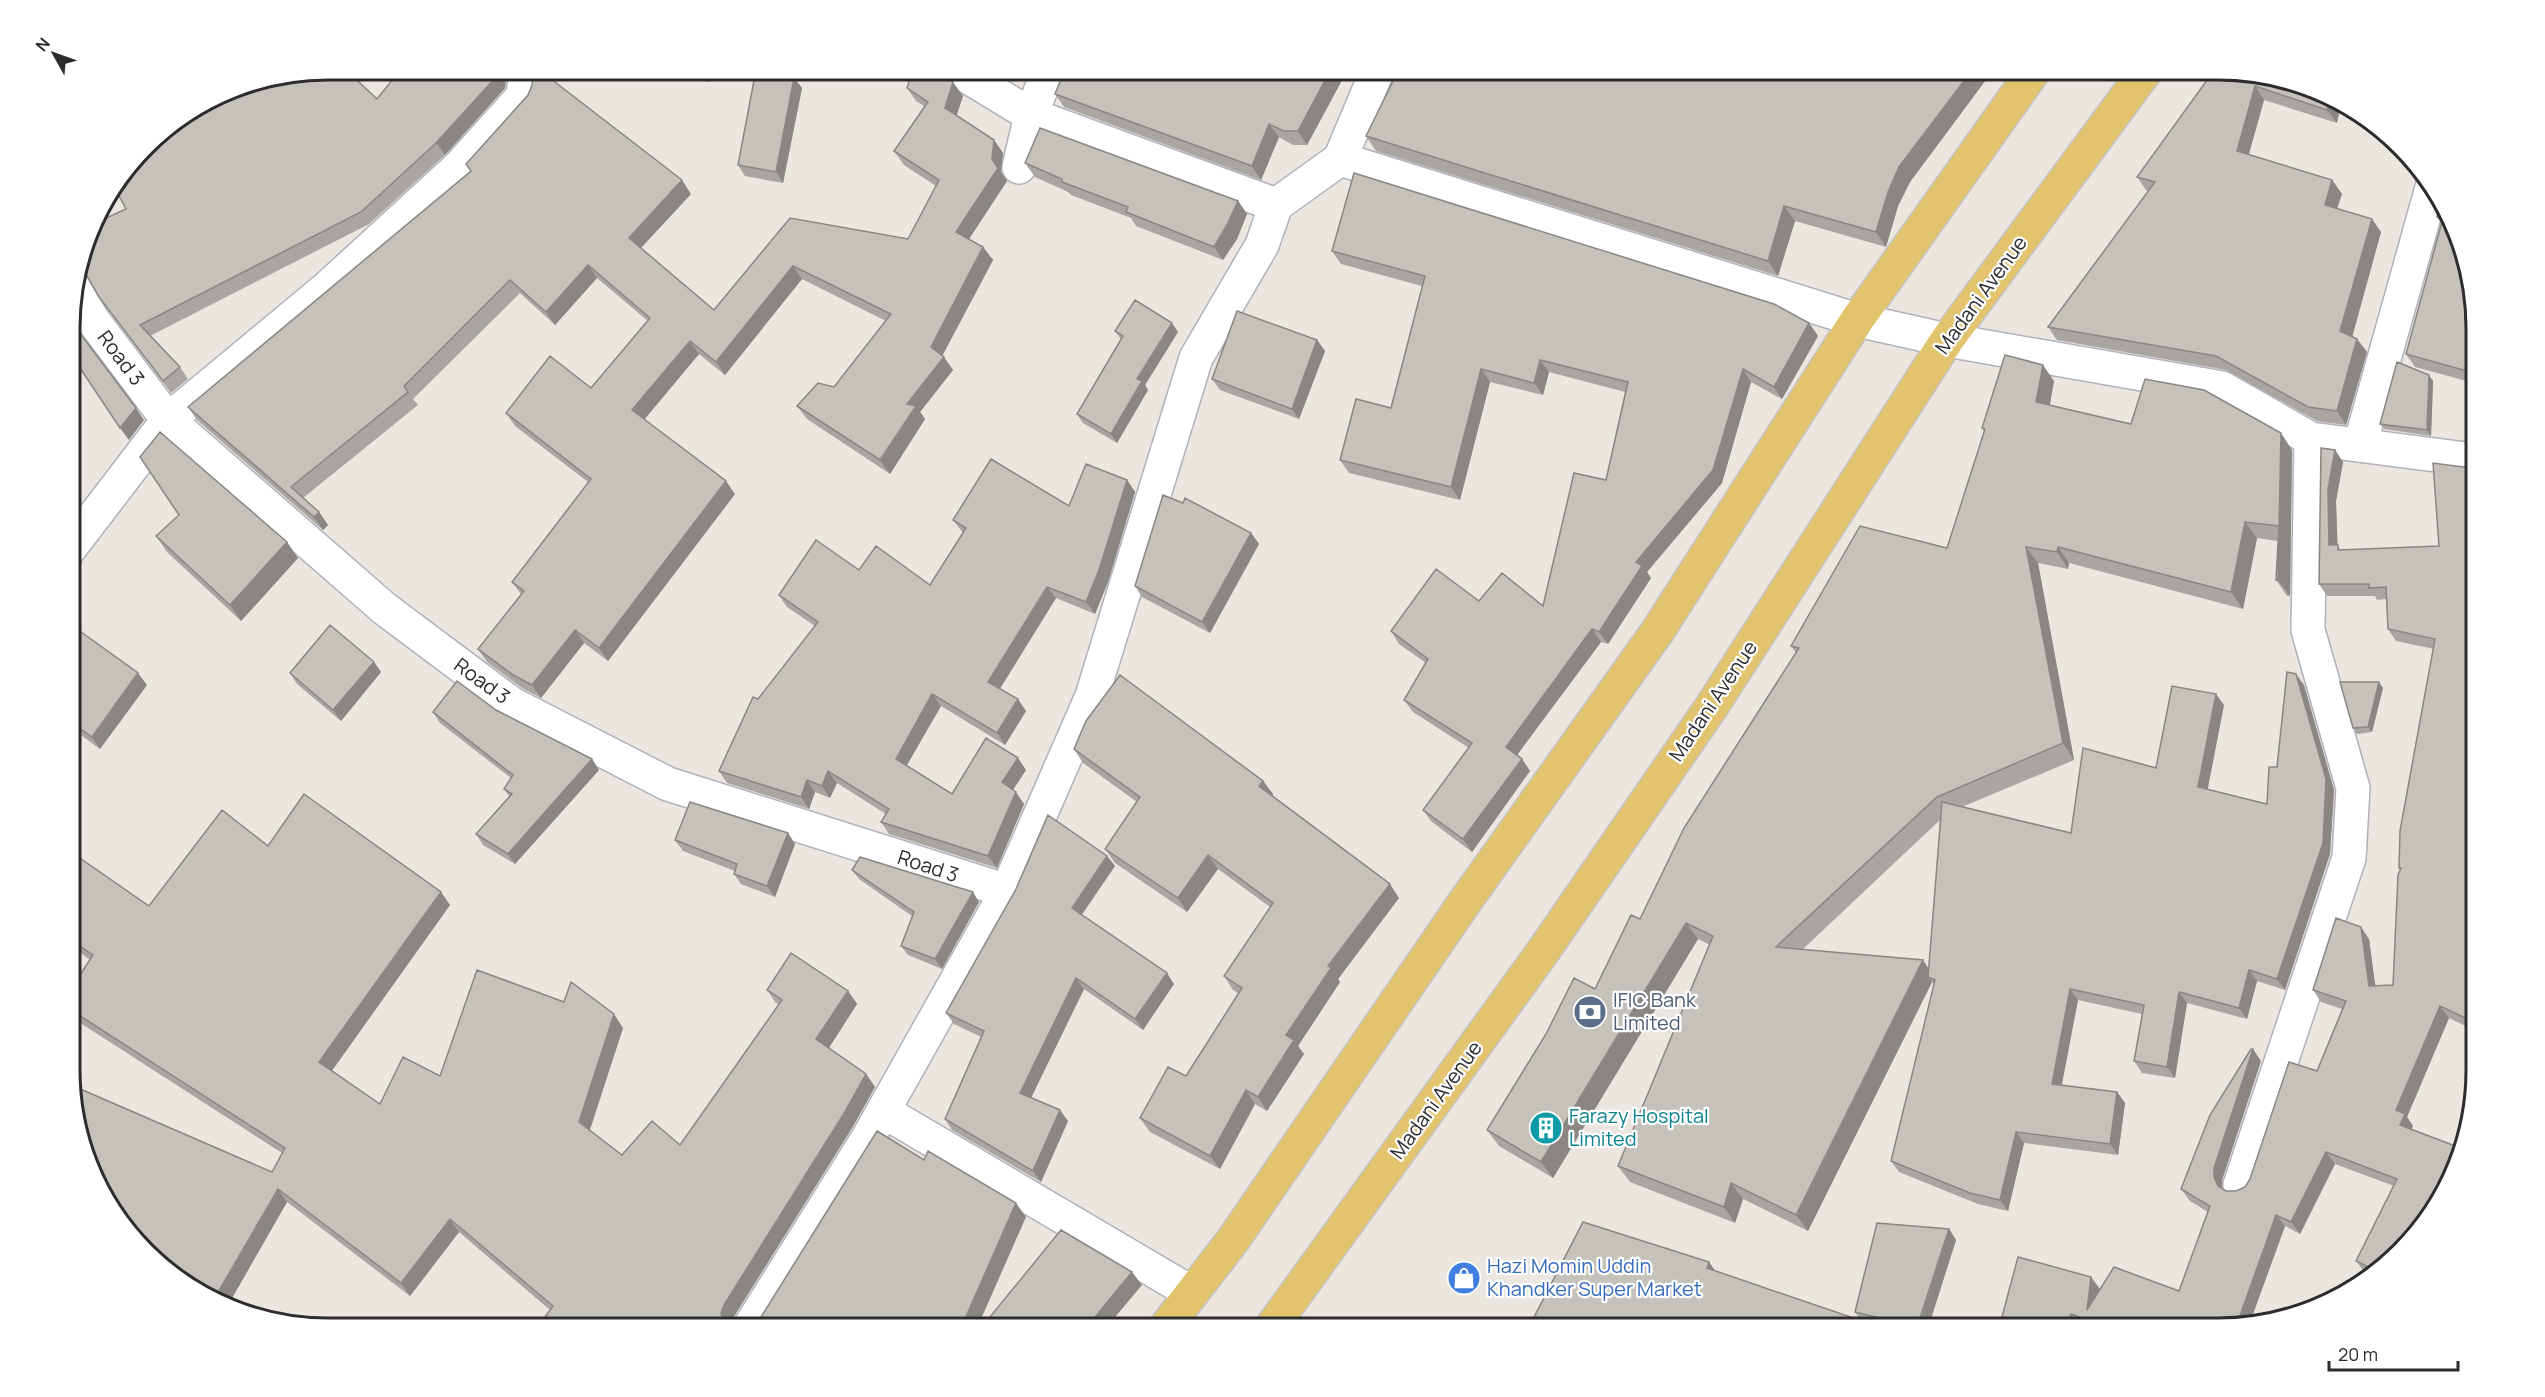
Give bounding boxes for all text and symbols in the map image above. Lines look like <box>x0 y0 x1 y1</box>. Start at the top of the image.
north arrow <box>24 24 84 84</box>
text: N <box>30 33 55 56</box>
street label: Madani Avenue <box>1929 230 2033 359</box>
street label: Road 3 <box>92 325 151 391</box>
street label: Madani Avenue <box>1662 635 1763 766</box>
street label: Road 3 <box>449 651 515 710</box>
street label: Road 3 <box>894 843 962 888</box>
place label: IFIC Bank Limited <box>1613 986 1697 1036</box>
bank icon: IFIC Bank Limited <box>1572 994 1608 1030</box>
street label: Madani Avenue <box>1384 1035 1488 1164</box>
place label: Farazy Hospital Limited <box>1569 1102 1709 1152</box>
building icon: Farazy Hospital Limited <box>1528 1110 1564 1146</box>
place label: Hazi Momin Uddin Khandker Super Market <box>1487 1252 1702 1302</box>
shop icon: Hazi Momin Uddin Khandker Super Market <box>1446 1260 1482 1296</box>
scale bar <box>2329 1334 2458 1372</box>
text: 20 m <box>2338 1342 2378 1366</box>

